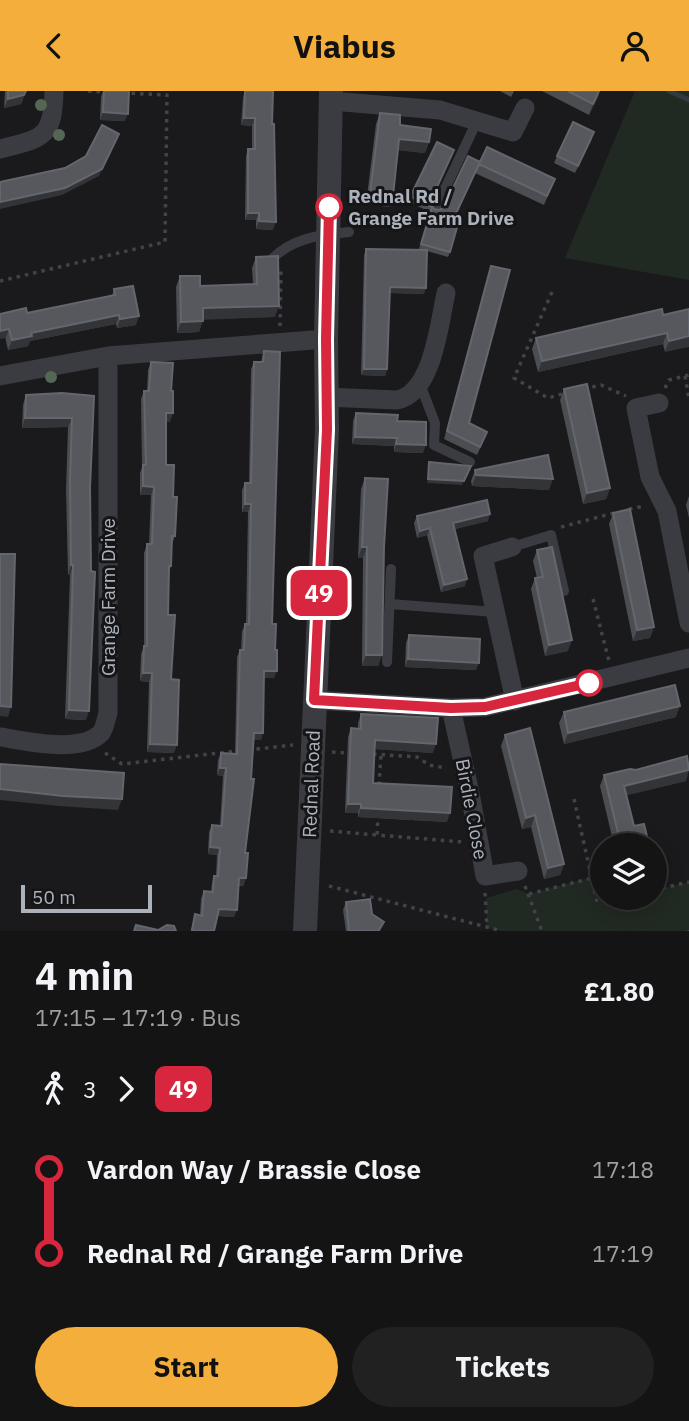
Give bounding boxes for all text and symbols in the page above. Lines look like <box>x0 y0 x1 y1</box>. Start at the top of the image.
text: Viabus <box>293 25 396 67</box>
icon: back <box>35 27 73 65</box>
icon: person <box>616 27 654 65</box>
place label: Rednal Rd / Grange Farm Drive <box>348 184 514 230</box>
marker: Rednal Rd / Grange Farm Drive <box>316 194 342 220</box>
street label: Grange Farm Drive <box>96 518 120 676</box>
line badge: 49 <box>288 570 350 616</box>
text: 49 <box>305 577 333 609</box>
unlabelled marker <box>576 670 602 696</box>
street label: Rednal Road <box>297 730 325 838</box>
street label: Birdie Close <box>450 757 494 861</box>
map controls <box>590 833 667 910</box>
button: layers <box>590 833 667 910</box>
scale bar <box>21 882 152 914</box>
text: 50 m <box>32 885 76 909</box>
text: 4 min <box>35 951 134 1000</box>
text: £1.80 <box>584 974 654 1008</box>
text: 17:15 – 17:19 · Bus <box>35 1002 241 1032</box>
icon: walk <box>35 1070 73 1108</box>
icon: forward <box>107 1070 145 1108</box>
text: 49 <box>169 1073 198 1105</box>
text: 3 <box>83 1074 97 1104</box>
text: Vardon Way / Brassie Close <box>87 1152 421 1186</box>
text: 17:18 <box>592 1154 654 1184</box>
text: Rednal Rd / Grange Farm Drive <box>87 1236 463 1270</box>
text: 17:19 <box>592 1238 654 1268</box>
button: Start <box>35 1327 338 1407</box>
button: Tickets <box>352 1327 654 1407</box>

